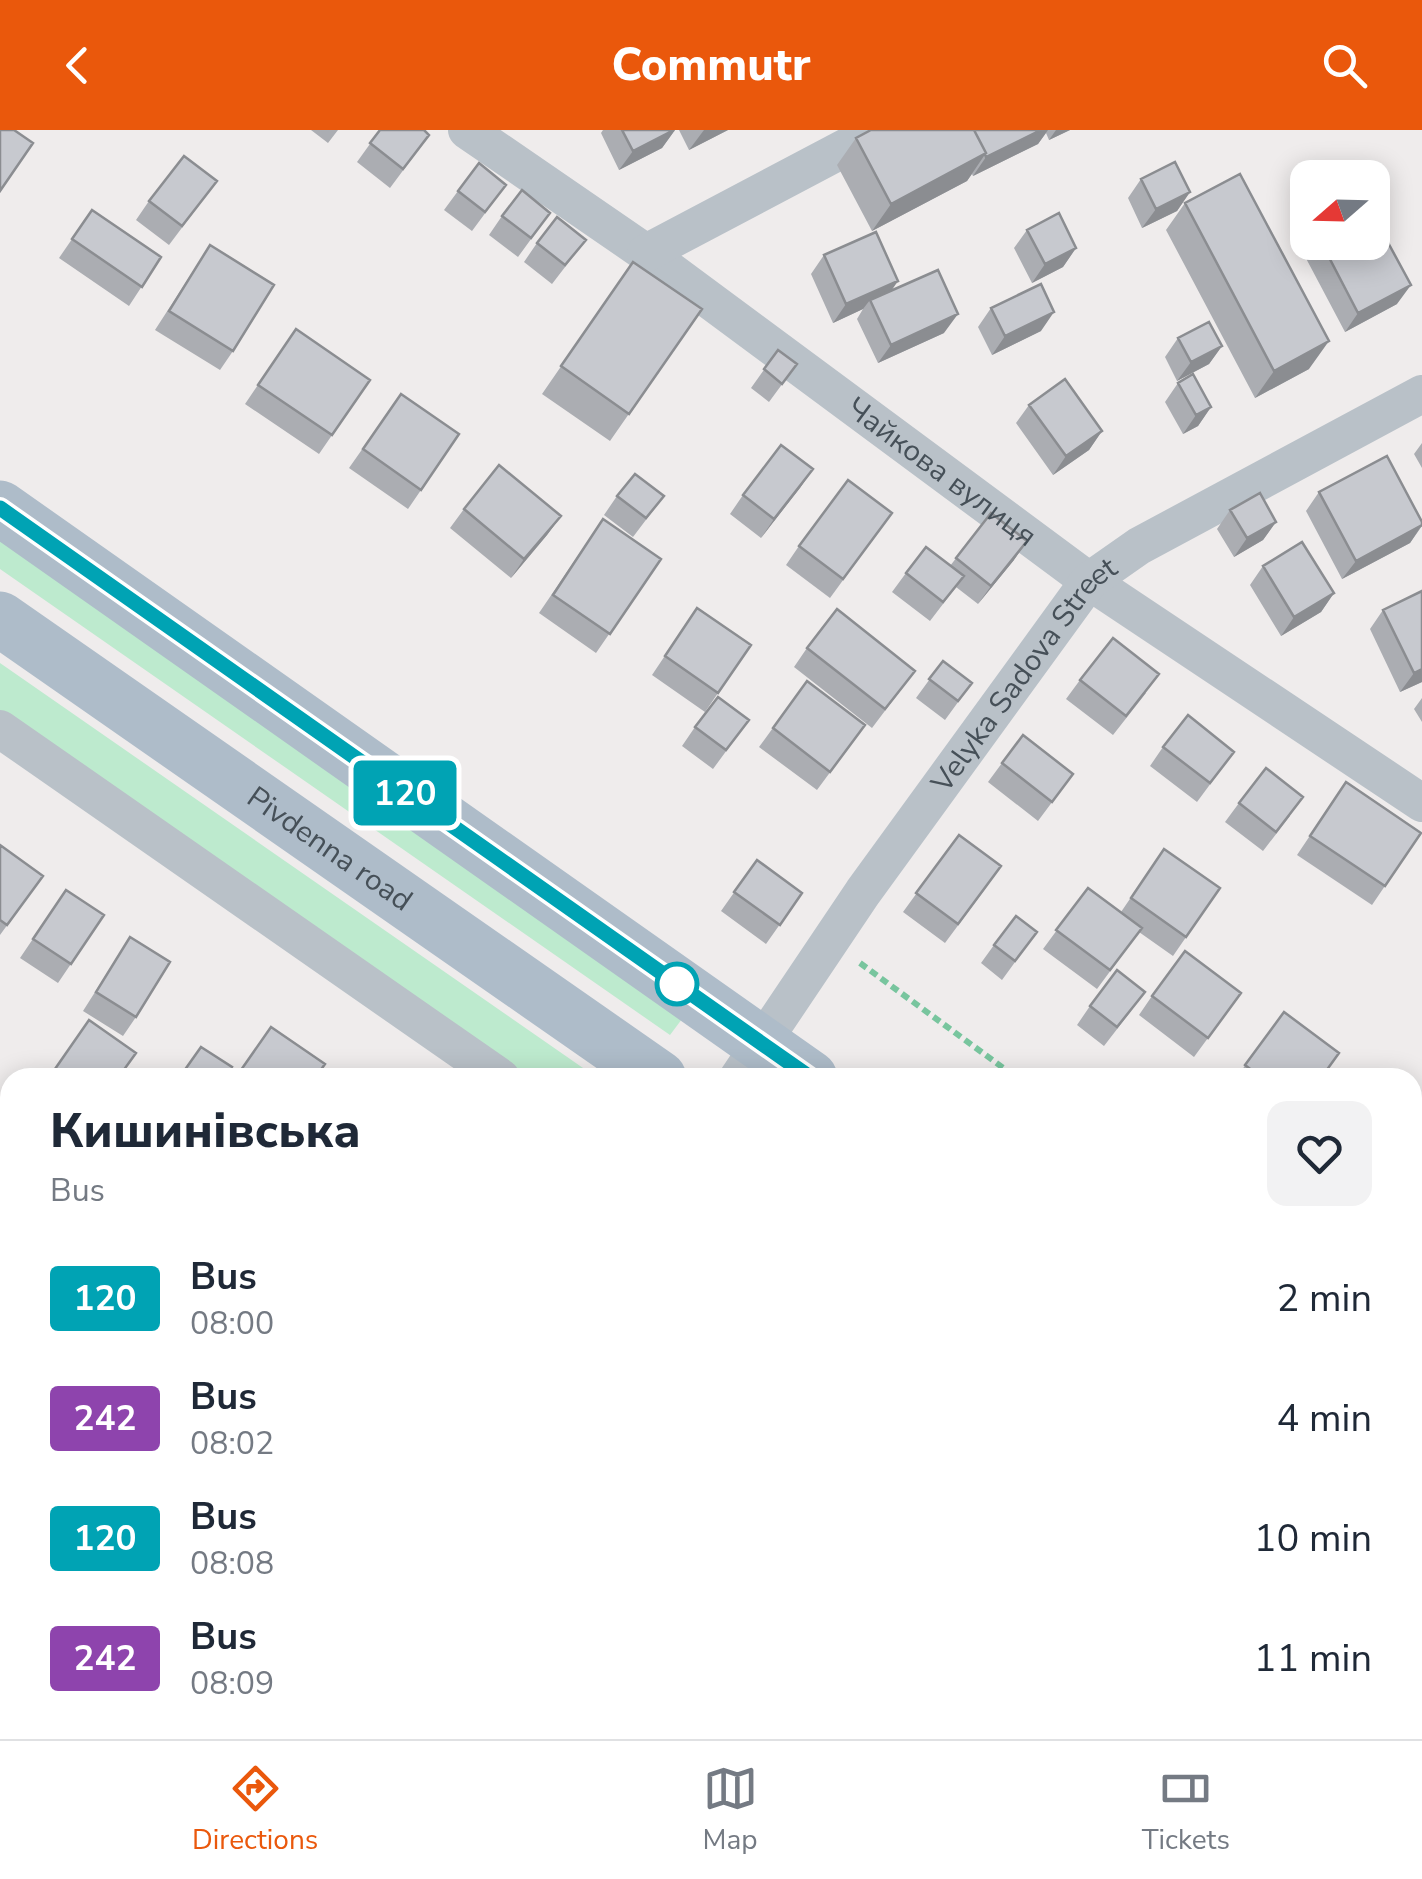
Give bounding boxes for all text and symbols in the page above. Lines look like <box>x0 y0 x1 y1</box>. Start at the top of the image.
text: Commutr <box>612 35 810 96</box>
icon: back <box>50 38 105 93</box>
icon: search <box>1317 38 1372 93</box>
north arrow <box>1290 160 1390 260</box>
map controls <box>1290 160 1390 260</box>
street label: Чайкова вулиця <box>838 388 1045 556</box>
street label: Velyka Sadova Street <box>921 547 1125 802</box>
line badge: 120 <box>348 760 462 826</box>
text: 120 <box>373 770 437 817</box>
street label: Pivdenna road <box>239 777 421 921</box>
unlabelled marker <box>656 963 698 1005</box>
text: Кишинівська <box>50 1098 361 1164</box>
button: heart <box>1267 1101 1372 1206</box>
text: Bus <box>50 1169 105 1212</box>
text: Bus <box>190 1251 257 1302</box>
text: 2 min <box>1277 1273 1372 1324</box>
text: 120 <box>73 1275 137 1322</box>
text: 08:00 <box>190 1302 274 1345</box>
text: Bus <box>190 1371 257 1422</box>
text: 4 min <box>1277 1393 1372 1444</box>
text: 242 <box>73 1395 137 1442</box>
text: 08:02 <box>190 1422 274 1465</box>
text: Bus <box>190 1491 257 1542</box>
text: 10 min <box>1254 1513 1372 1564</box>
text: 120 <box>73 1515 137 1562</box>
text: 08:08 <box>190 1542 274 1585</box>
text: Bus <box>190 1611 257 1662</box>
text: 11 min <box>1254 1633 1372 1684</box>
text: 242 <box>73 1635 137 1682</box>
text: 08:09 <box>190 1662 274 1705</box>
tab: Directions <box>192 1761 318 1859</box>
tab: Map <box>702 1761 758 1859</box>
tab: Tickets <box>1142 1761 1230 1859</box>

